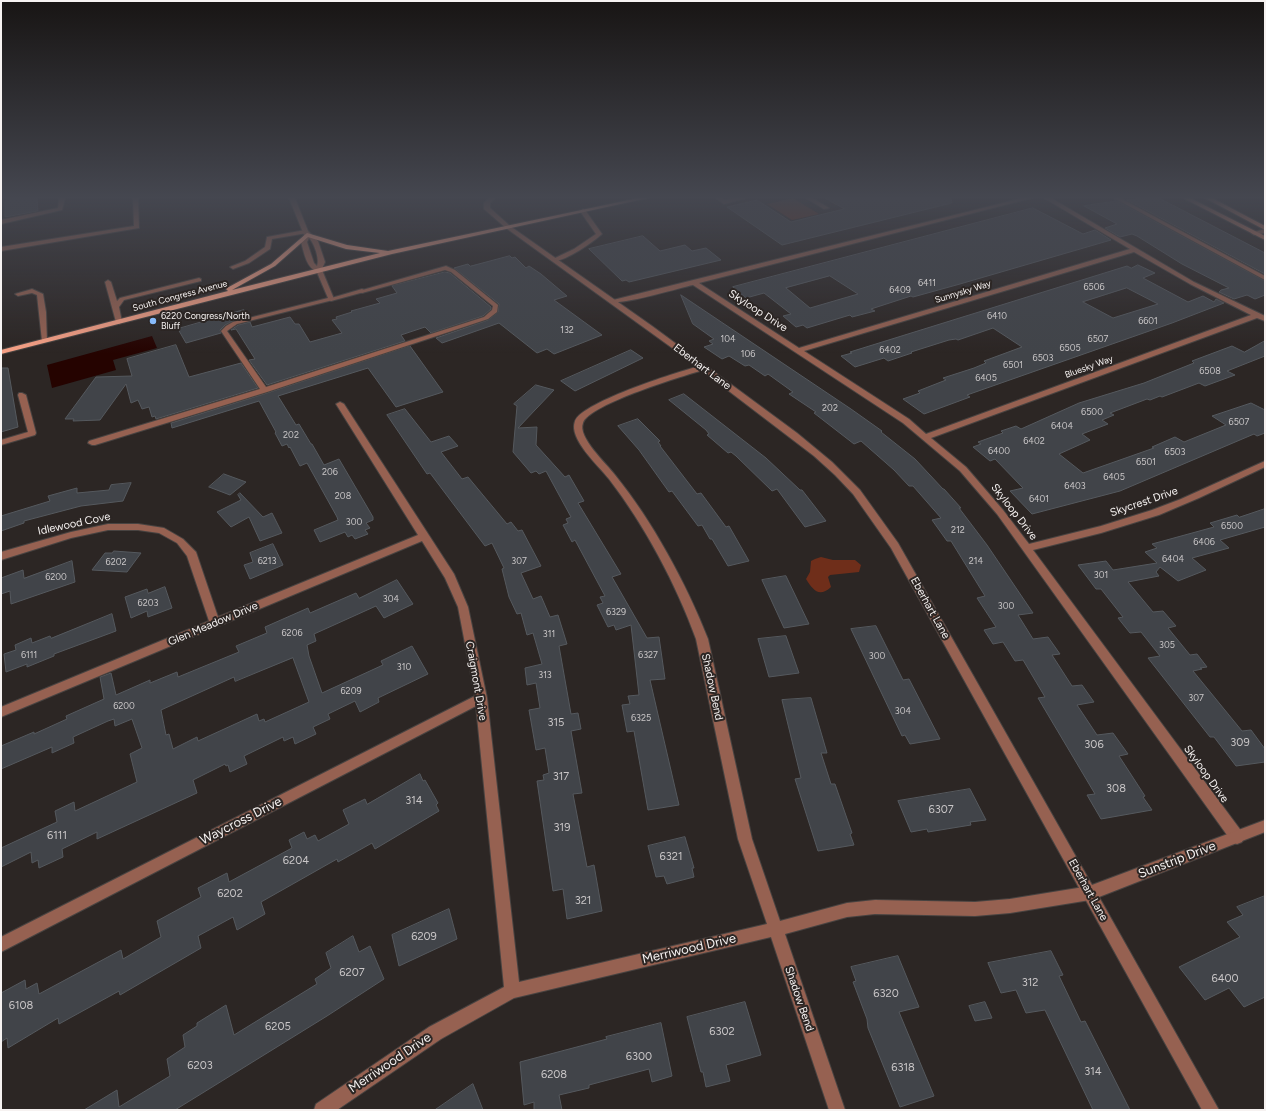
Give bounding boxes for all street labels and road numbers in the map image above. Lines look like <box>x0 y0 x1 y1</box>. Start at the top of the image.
street label: South Congress Avenue <box>132 278 228 314</box>
street label: Sunnysky Way <box>934 278 992 306</box>
street label: Skyloop Drive <box>726 287 790 335</box>
street label: Eberhart Lane <box>671 341 733 393</box>
street label: Bluesky Way <box>1063 353 1115 381</box>
street label: Skyloop Drive <box>988 481 1040 543</box>
street label: Skycrest Drive <box>1108 484 1180 520</box>
street label: Idlewood Cove <box>36 510 112 538</box>
street label: Eberhart Lane <box>908 575 952 641</box>
street label: Glen Meadow Drive <box>166 599 260 649</box>
street label: Craigmont Drive <box>463 640 489 722</box>
street label: Shadow Bend <box>698 652 726 722</box>
street label: Skyloop Drive <box>1181 743 1231 805</box>
street label: Waycross Drive <box>198 794 284 848</box>
street label: Sunstrip Drive <box>1136 838 1218 882</box>
street label: Eberhart Lane <box>1066 857 1110 923</box>
street label: Merriwood Drive <box>641 931 737 967</box>
street label: Shadow Bend <box>782 965 816 1033</box>
street label: Merriwood Drive <box>346 1030 434 1096</box>

